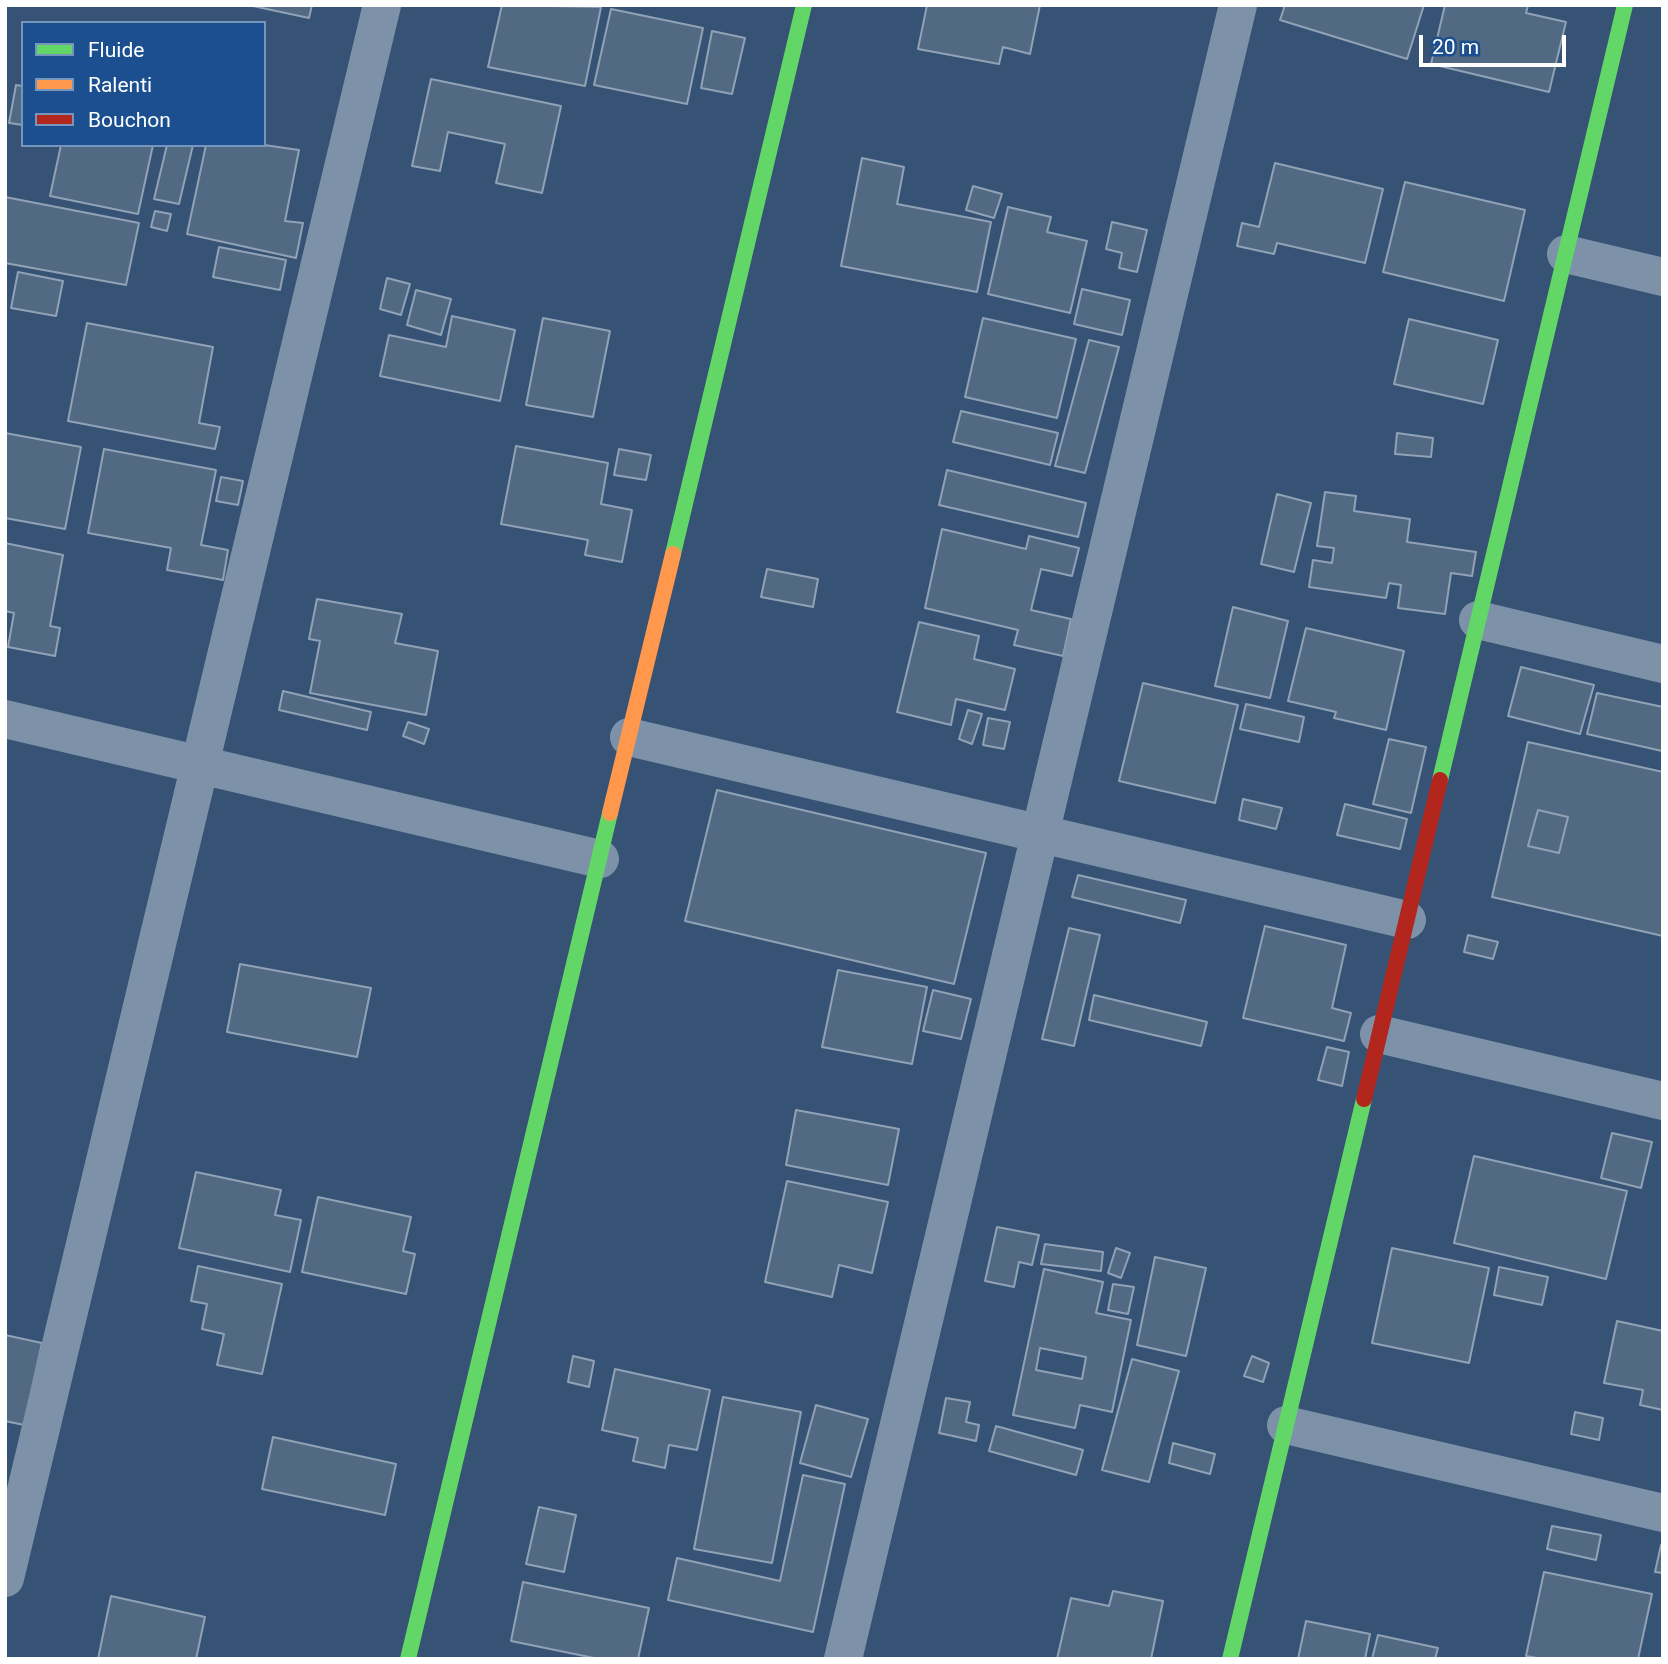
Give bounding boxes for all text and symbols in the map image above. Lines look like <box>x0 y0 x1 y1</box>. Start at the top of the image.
legend <box>21 21 266 147</box>
scale bar <box>1423 21 1570 65</box>
text: 20 m <box>1432 35 1479 59</box>
text: Fluide <box>88 38 144 62</box>
text: Ralenti <box>88 73 152 97</box>
text: Bouchon <box>88 108 171 132</box>

